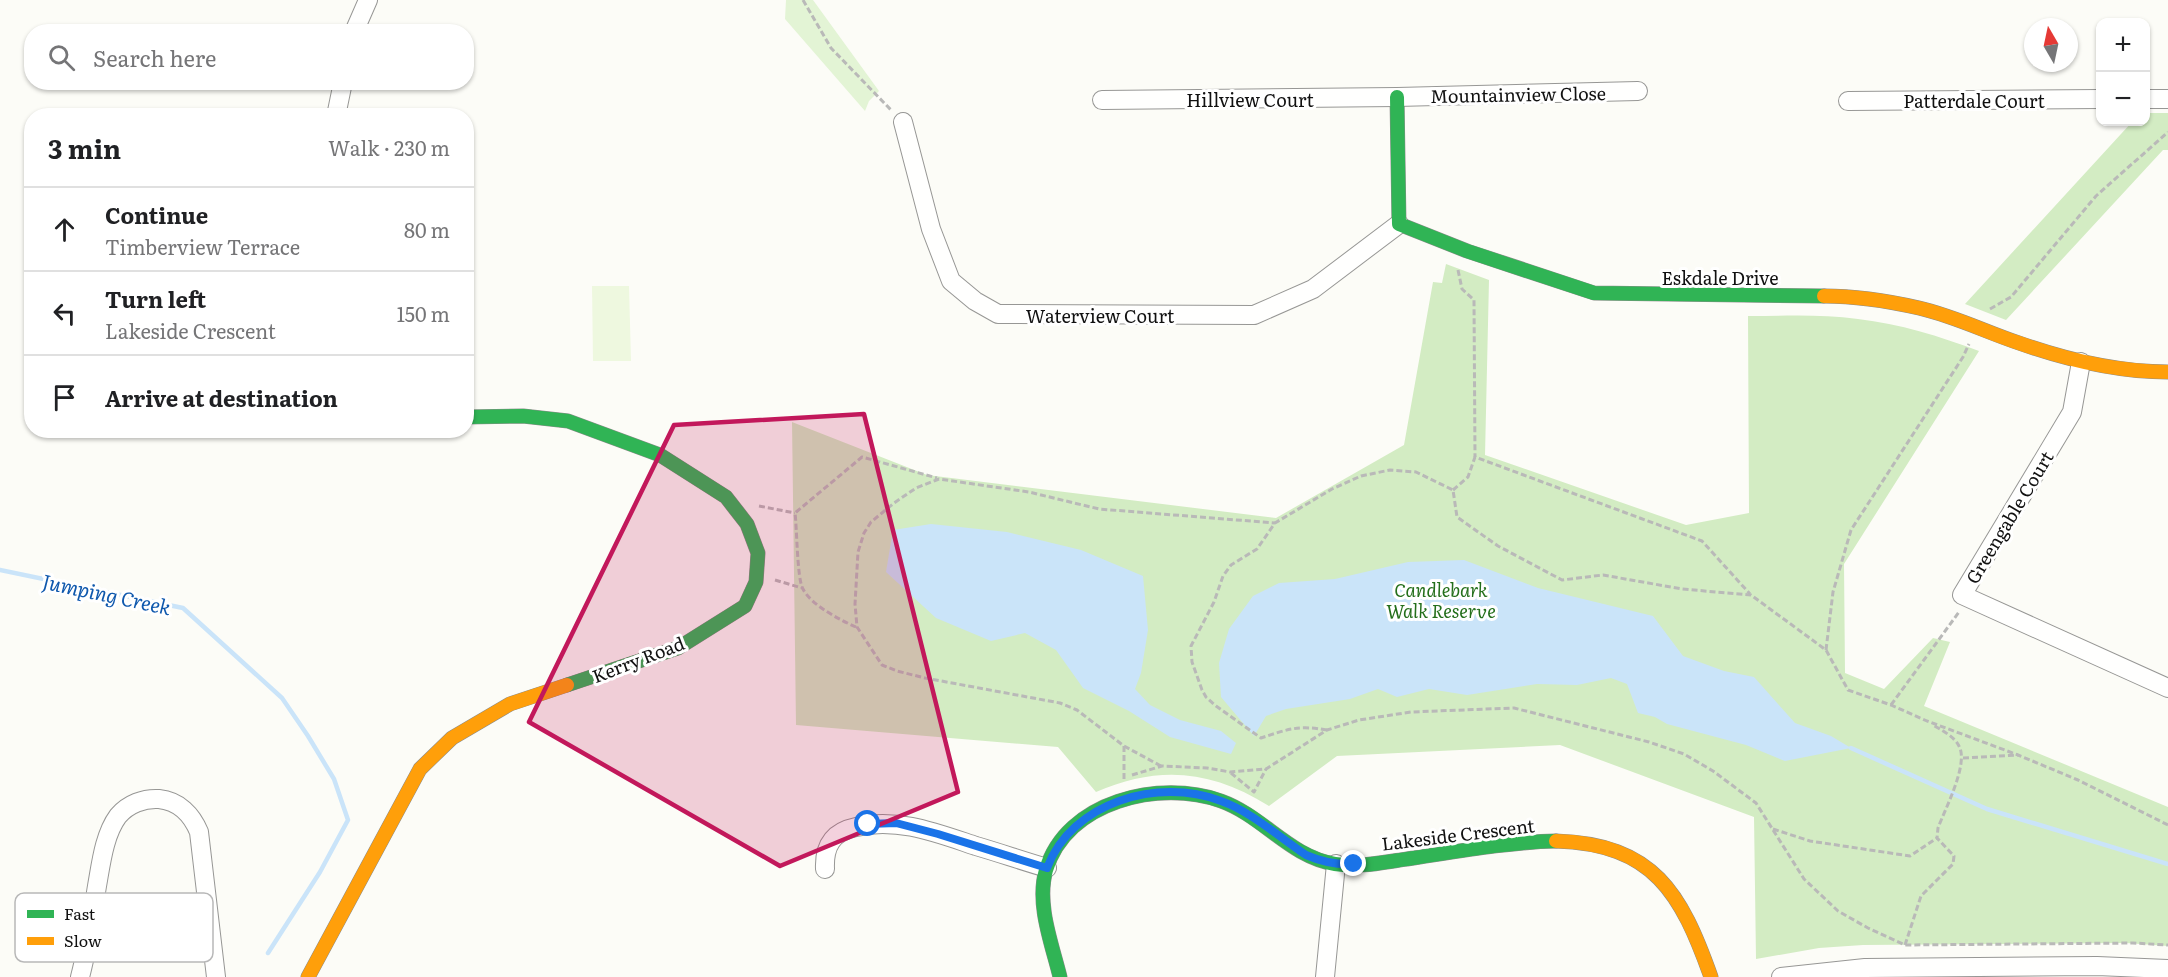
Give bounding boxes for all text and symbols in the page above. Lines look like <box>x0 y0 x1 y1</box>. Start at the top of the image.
north arrow <box>2024 18 2078 72</box>
map controls <box>2096 18 2150 126</box>
button: + <box>2096 18 2150 72</box>
search box <box>24 24 474 90</box>
icon: search <box>45 41 78 74</box>
text: Search here <box>93 41 216 74</box>
button: − <box>2096 72 2150 126</box>
street label: Mountainview Close <box>1430 79 1606 109</box>
street label: Hillview Court <box>1186 86 1315 113</box>
street label: Patterdale Court <box>1903 87 2046 114</box>
text: 3 min <box>48 128 121 167</box>
text: Walk · 230 m <box>328 132 450 162</box>
text: Continue <box>105 198 208 231</box>
icon: ahead <box>48 213 81 246</box>
text: 80 m <box>404 214 450 244</box>
text: Timberview Terrace <box>105 231 300 261</box>
street label: Eskdale Drive <box>1661 264 1779 291</box>
text: Turn left <box>105 282 206 315</box>
icon: left <box>48 297 81 330</box>
text: 150 m <box>397 298 450 328</box>
street label: Waterview Court <box>1026 302 1175 329</box>
text: Lakeside Crescent <box>105 315 276 345</box>
icon: arrive <box>48 381 81 414</box>
text: Arrive at destination <box>105 381 338 414</box>
street label: Greengable Court <box>1959 445 2060 589</box>
water label: Jumping Creek <box>40 565 174 621</box>
park label: Candlebark Walk Reserve <box>1386 576 1496 624</box>
street label: Kerry Road <box>588 629 688 689</box>
route start <box>854 810 880 836</box>
street label: Lakeside Crescent <box>1380 811 1537 857</box>
route end <box>1340 850 1366 876</box>
legend <box>15 893 213 962</box>
text: Fast <box>64 901 96 925</box>
text: Slow <box>64 928 102 952</box>

